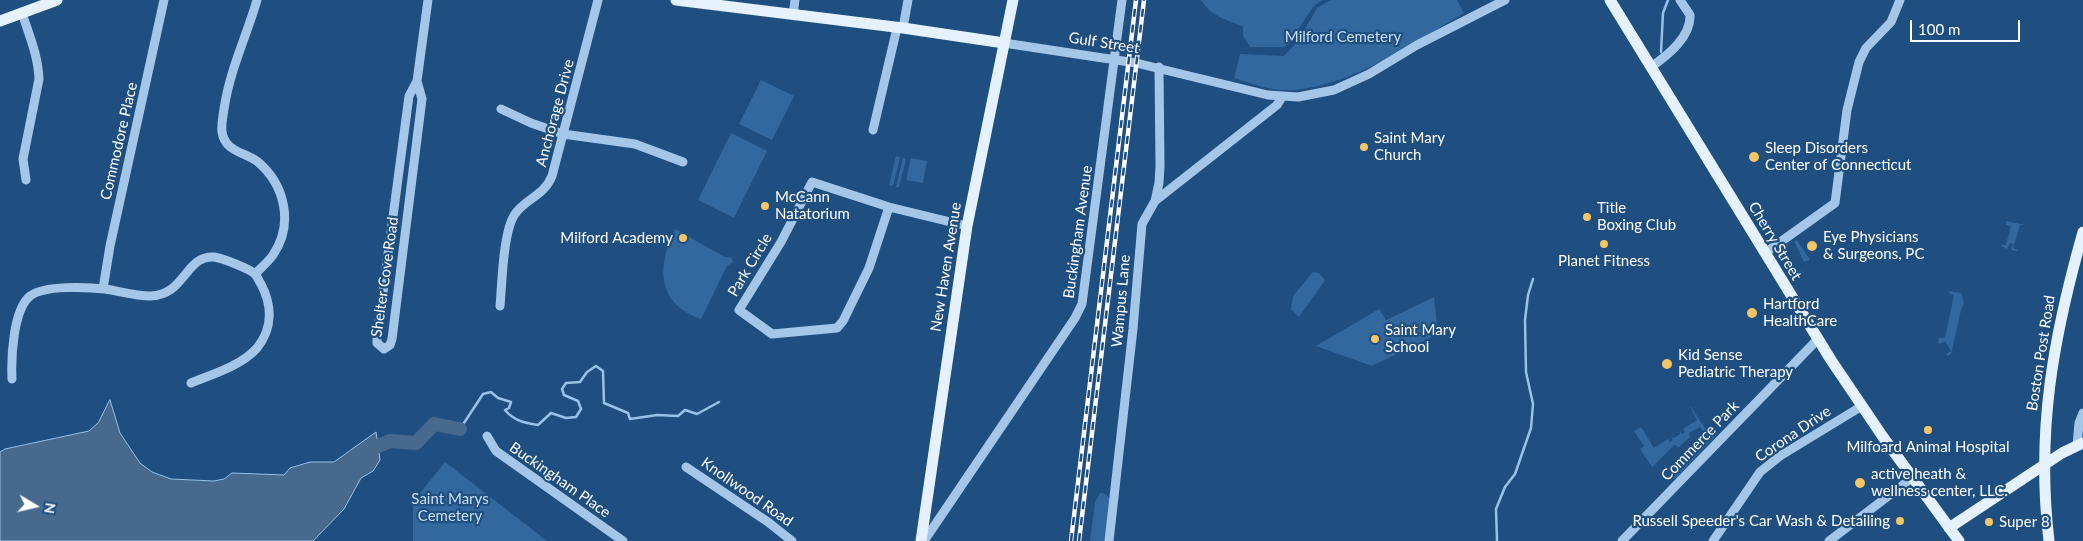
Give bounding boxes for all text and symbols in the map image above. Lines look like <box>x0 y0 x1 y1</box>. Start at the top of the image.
scale bar <box>1913 10 2023 42</box>
text: 100 m <box>1918 20 1960 38</box>
park label: Milford Cemetery <box>1285 28 1401 46</box>
street label: Gulf Street <box>1067 29 1141 57</box>
street label: Anchorage Drive <box>532 57 578 169</box>
street label: Commodore Place <box>97 80 141 202</box>
place label: Saint Mary Church <box>1374 129 1445 164</box>
place label: Sleep Disorders Center of Connecticut <box>1765 139 1911 174</box>
marker: Saint Mary Church <box>1358 141 1370 153</box>
marker: Sleep Disorders Center of Connecticut <box>1747 150 1761 164</box>
street label: Buckingham Avenue <box>1060 164 1096 300</box>
place label: McCann Natatorium <box>775 188 850 223</box>
place label: Title Boxing Club <box>1597 199 1676 234</box>
street label: Cherry Street <box>1745 199 1805 283</box>
marker: McCann Natatorium <box>759 200 771 212</box>
street label: New Haven Avenue <box>927 201 965 333</box>
marker: Title Boxing Club <box>1581 211 1593 223</box>
street label: Shelter Cove Road <box>368 216 402 338</box>
place label: Eye Physicians & Surgeons, PC <box>1823 228 1924 263</box>
place label: Milford Academy <box>560 229 673 247</box>
street label: Park Circle <box>724 230 776 300</box>
marker: Milford Academy <box>677 232 689 244</box>
marker: Planet Fitness <box>1598 238 1610 250</box>
marker: Eye Physicians & Surgeons, PC <box>1805 239 1819 253</box>
place label: Planet Fitness <box>1558 252 1650 270</box>
street label: Wampus Lane <box>1108 254 1134 348</box>
street label: Boston Post Road <box>2023 294 2059 412</box>
place label: Hartford HealthCare <box>1763 295 1837 330</box>
marker: Hartford HealthCare <box>1745 306 1759 320</box>
place label: Saint Mary School <box>1385 321 1456 356</box>
marker: Saint Mary School <box>1369 333 1381 345</box>
place label: Kid Sense Pediatric Therapy <box>1678 346 1793 381</box>
marker: Kid Sense Pediatric Therapy <box>1660 357 1674 371</box>
street label: Commerce Park <box>1657 397 1743 485</box>
street label: Corona Drive <box>1752 402 1834 466</box>
marker: Milfoard Animal Hospital <box>1922 424 1934 436</box>
street label: Buckingham Place <box>506 438 614 522</box>
place label: Milfoard Animal Hospital <box>1846 438 2010 456</box>
street label: Knollwood Road <box>698 454 796 530</box>
place label: active heath & wellness center, LLC. <box>1871 465 2008 500</box>
marker: active heath & wellness center, LLC. <box>1853 476 1867 490</box>
north arrow <box>10 481 60 531</box>
park label: Saint Marys Cemetery <box>411 490 489 525</box>
text: N <box>41 502 60 515</box>
place label: Russell Speeder's Car Wash & Detailing <box>1632 512 1890 530</box>
place label: Super 8 <box>1999 513 2050 531</box>
marker: Russell Speeder's Car Wash & Detailing <box>1894 515 1906 527</box>
marker: Super 8 <box>1983 516 1995 528</box>

